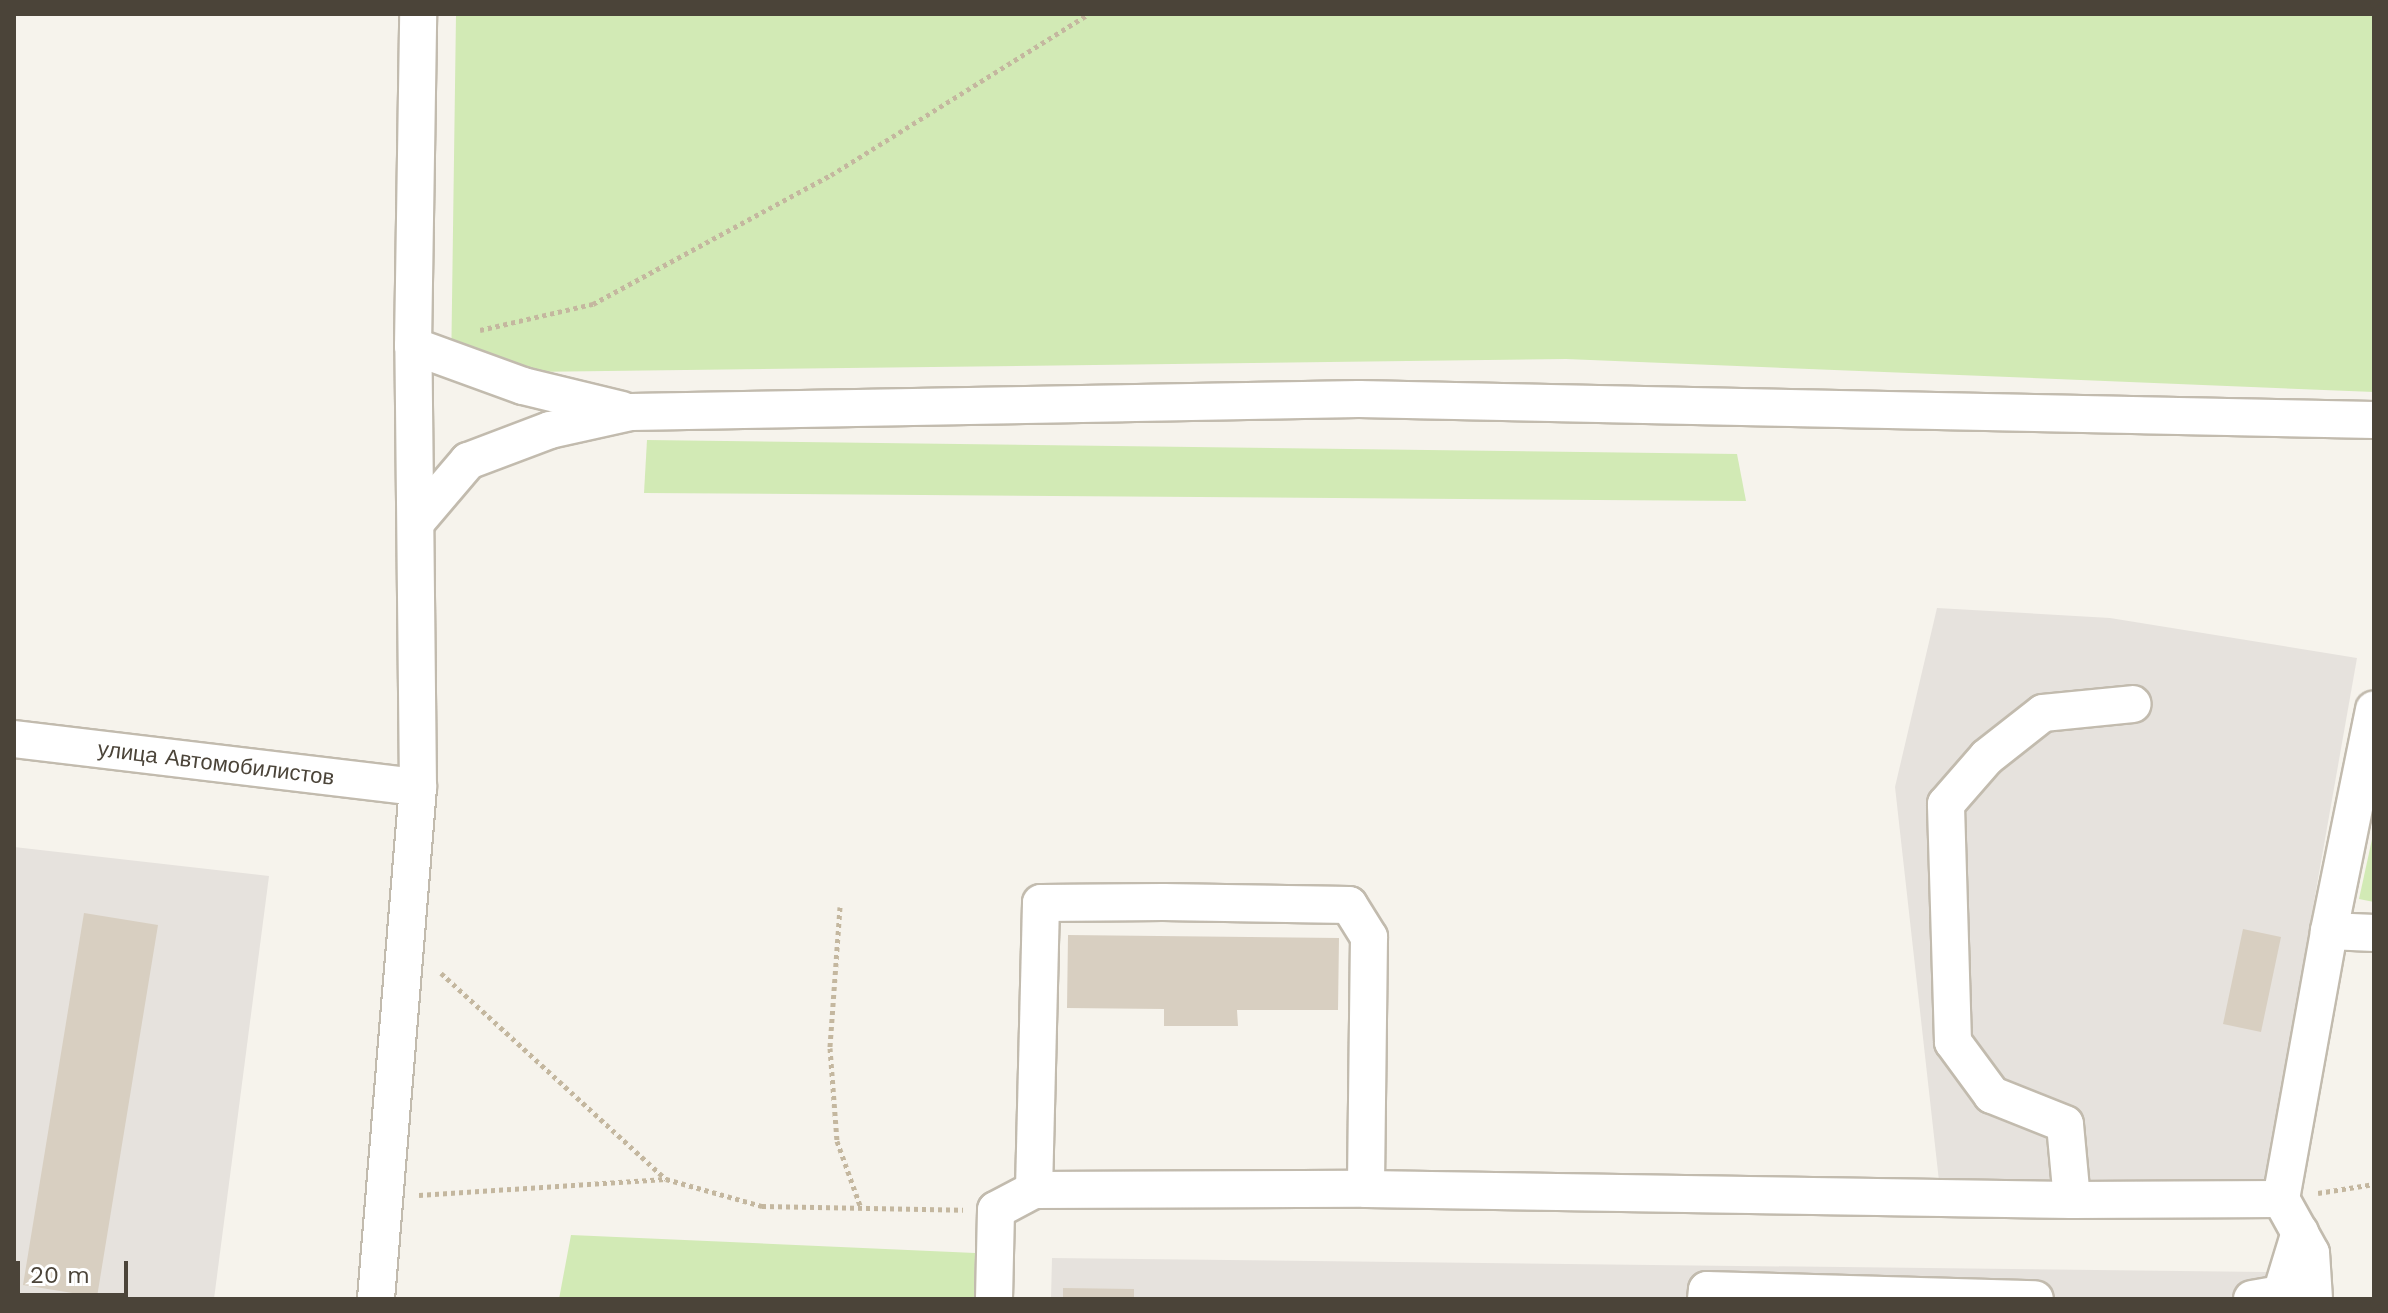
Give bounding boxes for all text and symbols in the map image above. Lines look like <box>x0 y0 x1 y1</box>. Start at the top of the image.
street label: улица Автомобилистов <box>96 735 336 791</box>
scale bar <box>20 1245 132 1295</box>
text: 20 m <box>30 1261 90 1289</box>

